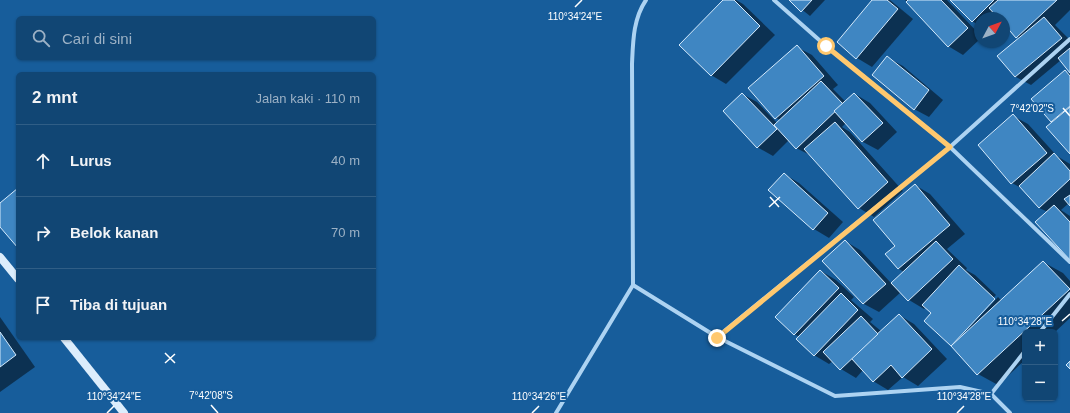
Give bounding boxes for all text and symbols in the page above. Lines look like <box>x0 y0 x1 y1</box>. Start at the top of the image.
text: 110°34'24"E <box>548 11 602 22</box>
north arrow <box>974 12 1010 48</box>
search box <box>16 16 376 60</box>
icon: search <box>30 27 52 49</box>
text: Cari di sini <box>62 30 132 47</box>
route start <box>817 37 835 55</box>
text: 2 mnt <box>32 88 77 107</box>
text: Jalan kaki · 110 m <box>255 91 360 106</box>
text: 7°42'02"S <box>1010 103 1054 114</box>
icon: ahead <box>32 150 54 172</box>
text: Lurus <box>70 152 112 169</box>
text: 40 m <box>331 153 360 168</box>
icon: right <box>32 222 54 244</box>
text: Belok kanan <box>70 224 158 241</box>
text: 70 m <box>331 225 360 240</box>
icon: arrive <box>32 294 54 316</box>
text: Tiba di tujuan <box>70 296 167 313</box>
text: 110°34'28"E <box>998 316 1052 327</box>
route end <box>708 329 726 347</box>
map controls <box>1022 329 1058 401</box>
button: + <box>1022 329 1058 365</box>
button: − <box>1022 365 1058 401</box>
text: 7°42'08"S <box>189 390 233 401</box>
text: 110°34'24"E <box>87 391 141 402</box>
text: 110°34'26"E <box>512 391 566 402</box>
text: 110°34'28"E <box>937 391 991 402</box>

